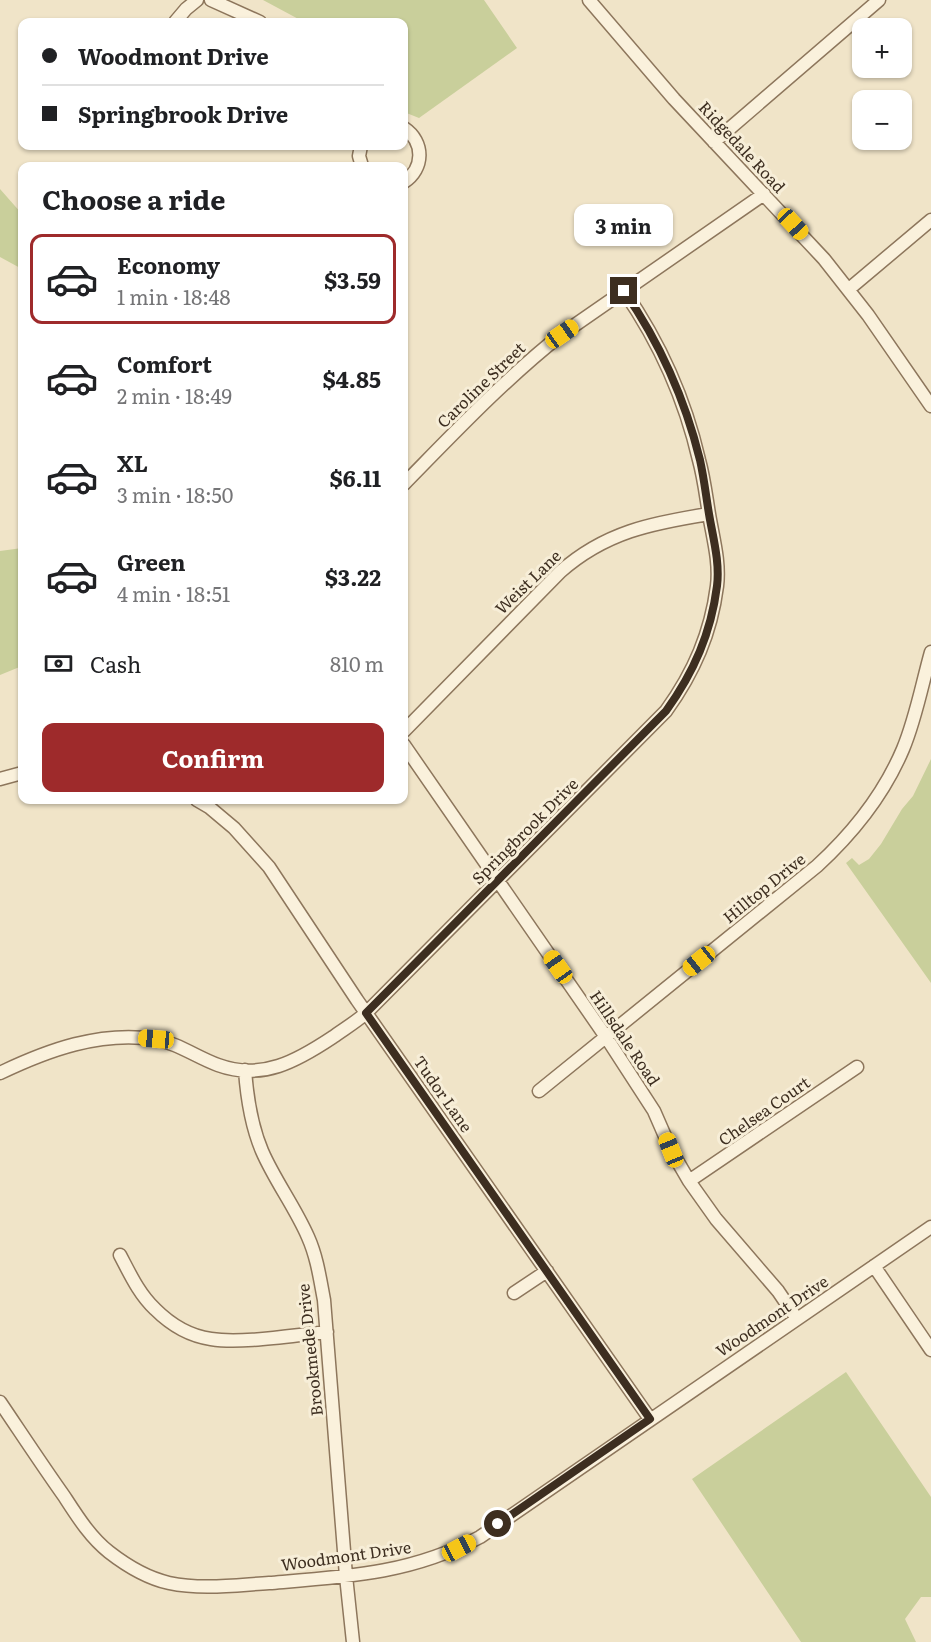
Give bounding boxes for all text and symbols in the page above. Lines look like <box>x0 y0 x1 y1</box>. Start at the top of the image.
map controls <box>852 18 912 150</box>
button: + <box>852 18 912 78</box>
text: Woodmont Drive <box>78 39 269 72</box>
button: − <box>852 90 912 150</box>
street label: Ridgedale Road <box>694 95 792 198</box>
text: Springbrook Drive <box>78 97 288 130</box>
text: Choose a ride <box>42 178 225 218</box>
callout: 3 min <box>574 204 674 246</box>
car <box>774 205 812 243</box>
text: 3 min <box>595 210 652 240</box>
text: Economy <box>117 248 220 281</box>
icon: car <box>45 252 99 306</box>
text: $3.59 <box>324 263 381 296</box>
route end <box>610 277 637 304</box>
text: 1 min · 18:48 <box>117 281 231 311</box>
car <box>542 316 582 352</box>
street label: Caroline Street <box>431 336 530 433</box>
text: Comfort <box>117 347 212 380</box>
icon: car <box>45 351 99 405</box>
text: $4.85 <box>322 362 381 395</box>
text: 2 min · 18:49 <box>117 380 232 410</box>
text: XL <box>117 446 148 479</box>
icon: car <box>45 450 99 504</box>
text: $6.11 <box>330 461 381 494</box>
text: 3 min · 18:50 <box>117 479 233 509</box>
street label: Weist Lane <box>489 544 566 619</box>
text: Green <box>117 545 186 578</box>
icon: car <box>45 549 99 603</box>
text: $3.22 <box>325 560 381 593</box>
text: 4 min · 18:51 <box>117 578 230 608</box>
icon: cash <box>42 647 75 680</box>
text: Cash <box>90 647 141 680</box>
text: 810 m <box>330 648 384 678</box>
button: Confirm <box>42 723 384 792</box>
street label: Springbrook Drive <box>466 772 583 889</box>
street label: Hilltop Drive <box>717 846 810 928</box>
car <box>679 943 719 979</box>
car <box>540 947 576 987</box>
street label: Hillsdale Road <box>585 985 667 1090</box>
car <box>137 1028 175 1050</box>
street label: Tudor Lane <box>409 1050 479 1137</box>
street label: Chelsea Court <box>713 1069 815 1151</box>
car <box>656 1130 686 1170</box>
street label: Woodmont Drive <box>710 1269 832 1362</box>
street label: Brookmede Drive <box>290 1283 328 1418</box>
route start <box>484 1510 511 1537</box>
car <box>439 1532 479 1564</box>
street label: Woodmont Drive <box>279 1534 412 1576</box>

